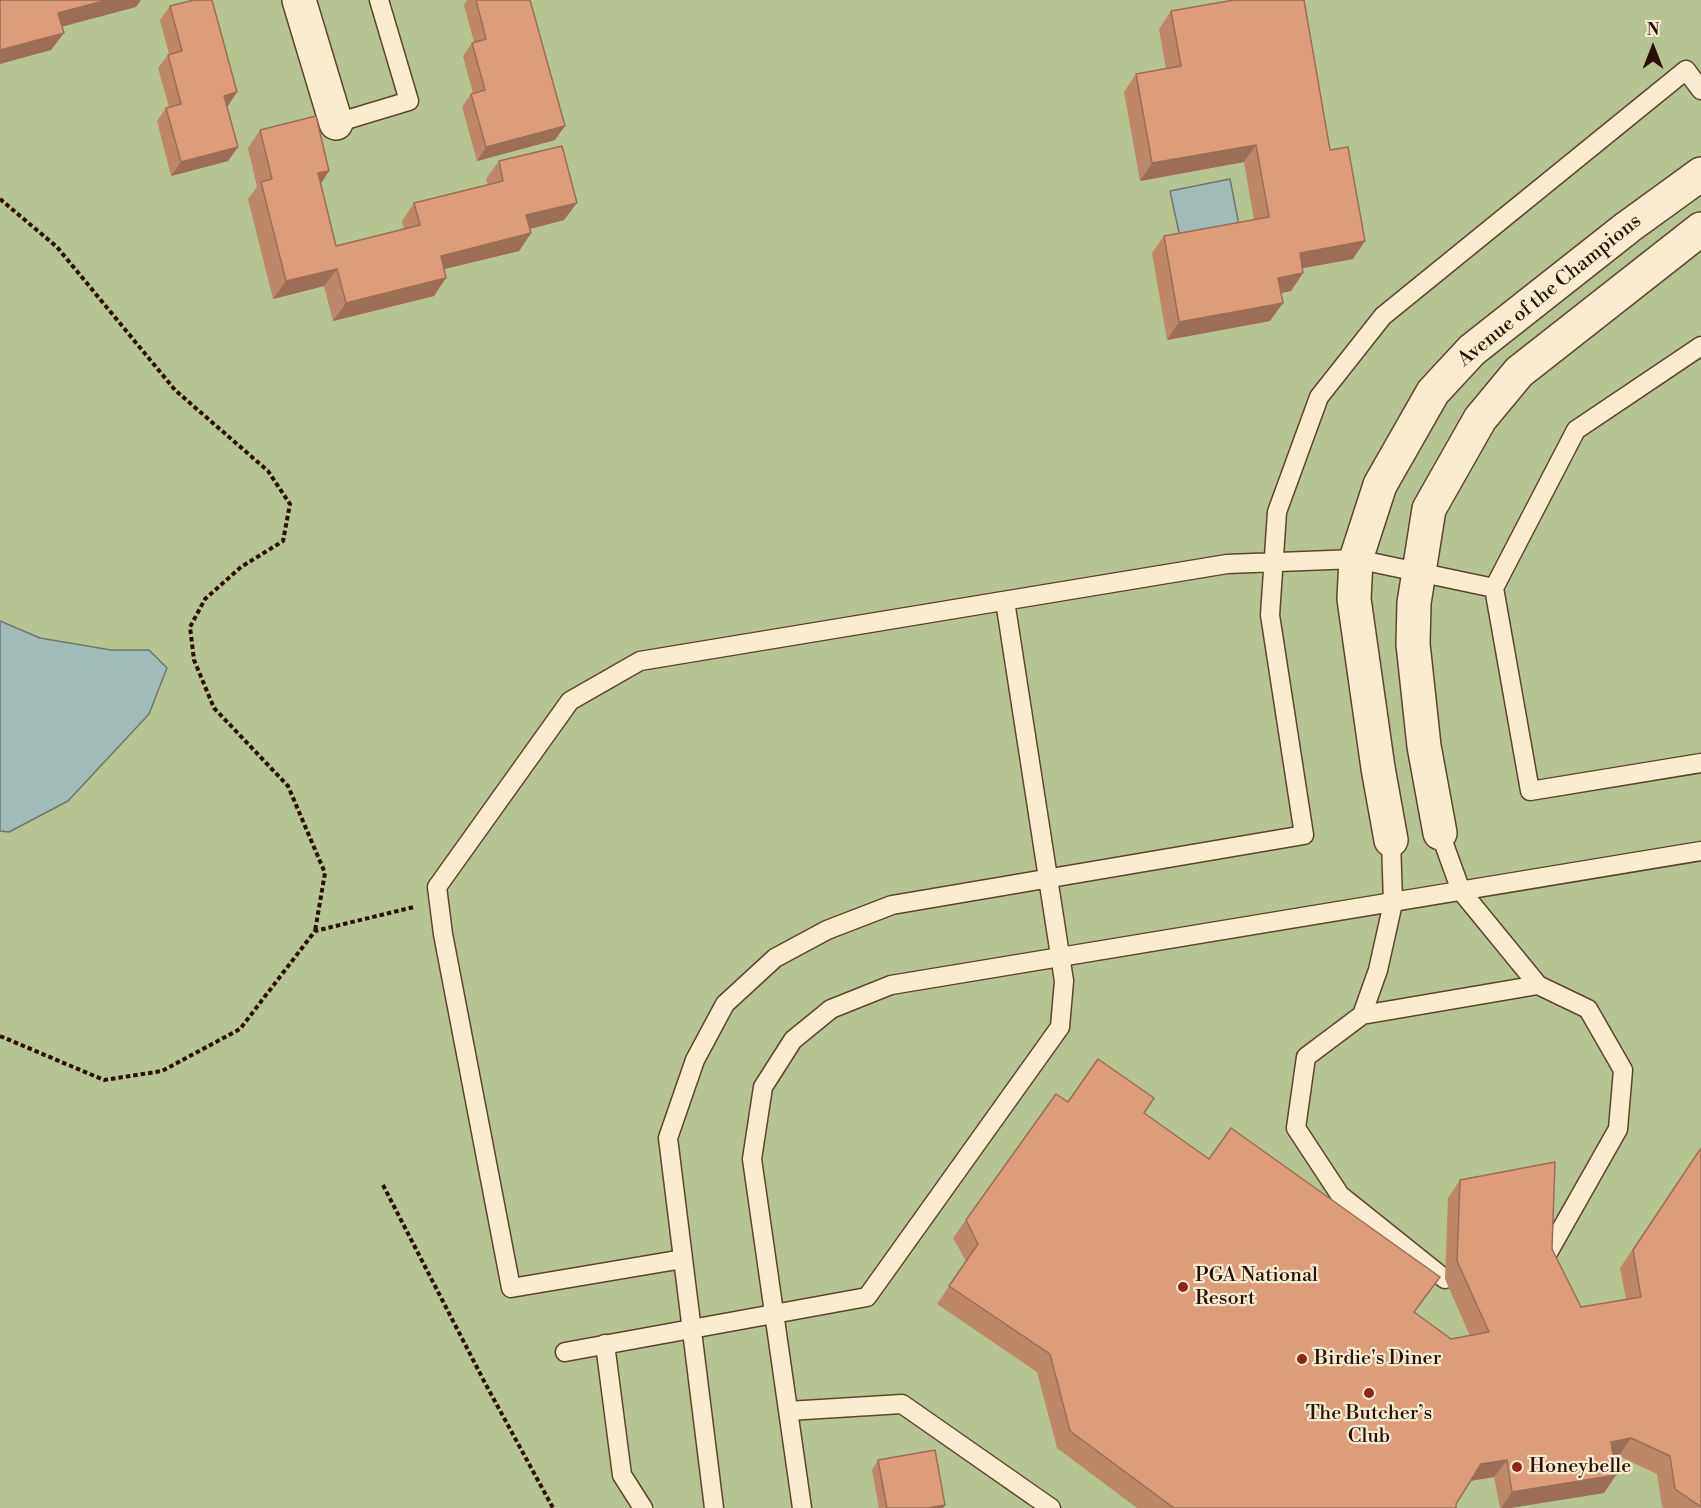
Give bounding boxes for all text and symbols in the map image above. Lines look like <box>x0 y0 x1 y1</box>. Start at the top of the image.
north arrow <box>1623 18 1683 78</box>
text: N <box>1647 20 1659 40</box>
street label: Avenue of the Champions <box>1453 210 1647 372</box>
place label: PGA National Resort <box>1195 1264 1318 1311</box>
marker: PGA National Resort <box>1176 1280 1190 1294</box>
place label: Birdie's Diner <box>1314 1347 1441 1371</box>
marker: Birdie's Diner <box>1295 1352 1309 1366</box>
marker: The Butcher’s Club <box>1362 1386 1376 1400</box>
place label: The Butcher’s Club <box>1306 1402 1432 1449</box>
place label: Honeybelle <box>1529 1455 1631 1479</box>
marker: Honeybelle <box>1510 1460 1524 1474</box>

